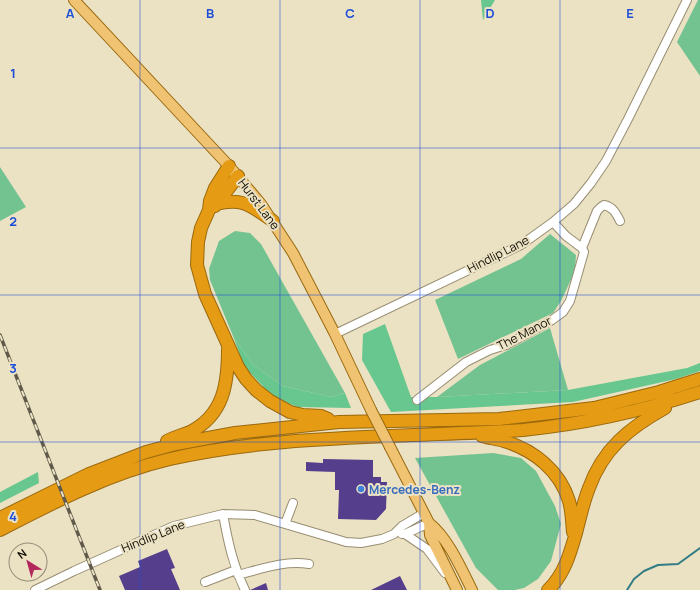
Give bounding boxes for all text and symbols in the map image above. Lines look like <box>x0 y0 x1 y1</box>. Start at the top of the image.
text: A <box>66 4 75 22</box>
text: B <box>206 4 214 22</box>
text: C <box>345 4 355 22</box>
text: D <box>485 4 495 22</box>
text: E <box>626 4 634 22</box>
text: 1 <box>10 64 16 82</box>
street label: Hurst Lane <box>234 175 284 233</box>
text: 2 <box>9 212 17 230</box>
street label: Hindlip Lane <box>464 231 532 277</box>
street label: The Manor <box>494 312 555 354</box>
text: 3 <box>9 359 17 377</box>
place label: Mercedes-Benz <box>369 481 460 498</box>
marker: Mercedes-Benz <box>356 484 366 494</box>
text: 4 <box>9 507 17 525</box>
street label: Hindlip Lane <box>119 516 187 556</box>
north arrow <box>8 542 48 582</box>
text: N <box>14 545 29 562</box>

